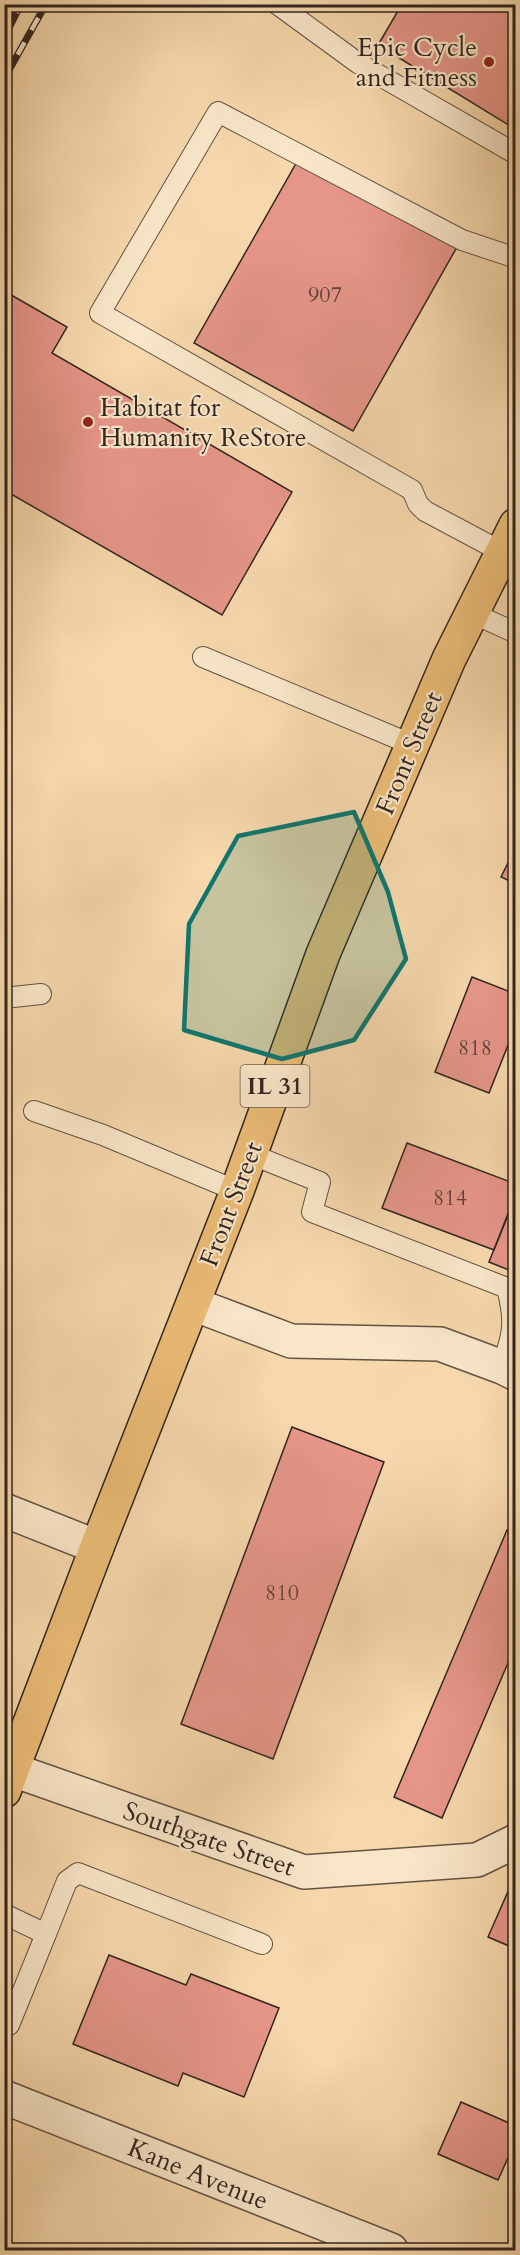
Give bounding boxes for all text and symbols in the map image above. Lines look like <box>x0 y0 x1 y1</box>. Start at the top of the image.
place label: Epic Cycle and Fitness <box>356 30 477 95</box>
marker: Epic Cycle and Fitness <box>482 55 496 69</box>
house number: 907 <box>308 280 342 310</box>
place label: Habitat for Humanity ReStore <box>100 390 307 455</box>
marker: Habitat for Humanity ReStore <box>81 415 95 429</box>
street label: Front Street <box>367 686 451 820</box>
house number: 818 <box>458 1033 492 1063</box>
road number: IL 31 <box>240 1065 310 1107</box>
street label: Front Street <box>191 1137 271 1271</box>
house number: 814 <box>433 1183 467 1213</box>
house number: 810 <box>265 1578 299 1608</box>
street label: Southgate Street <box>119 1793 299 1885</box>
street label: Kane Avenue <box>123 2130 273 2218</box>

